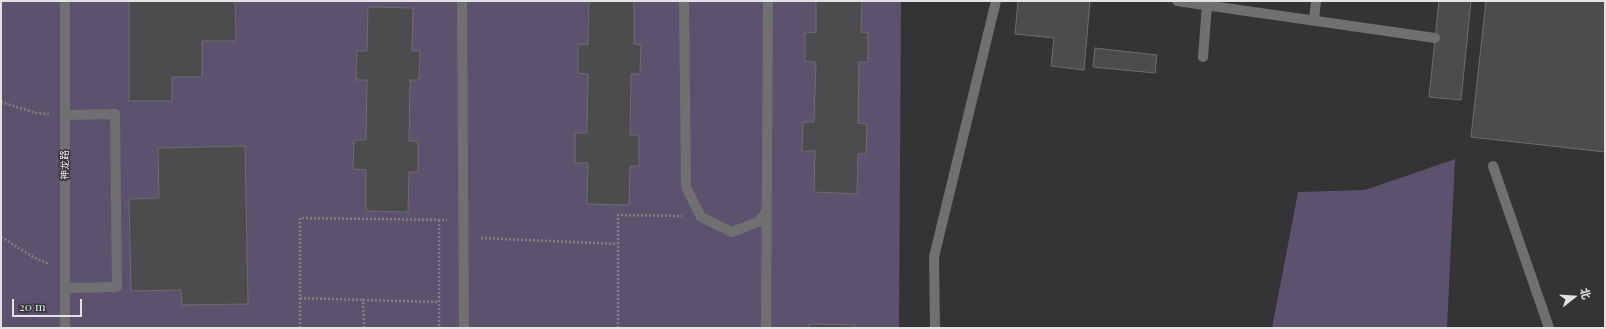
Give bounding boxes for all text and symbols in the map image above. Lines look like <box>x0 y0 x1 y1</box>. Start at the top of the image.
street label: 神龙路 <box>59 150 71 180</box>
north arrow <box>1554 277 1594 317</box>
text: 北 <box>1577 286 1595 301</box>
scale bar <box>14 291 84 317</box>
text: 20 m <box>19 298 46 314</box>

